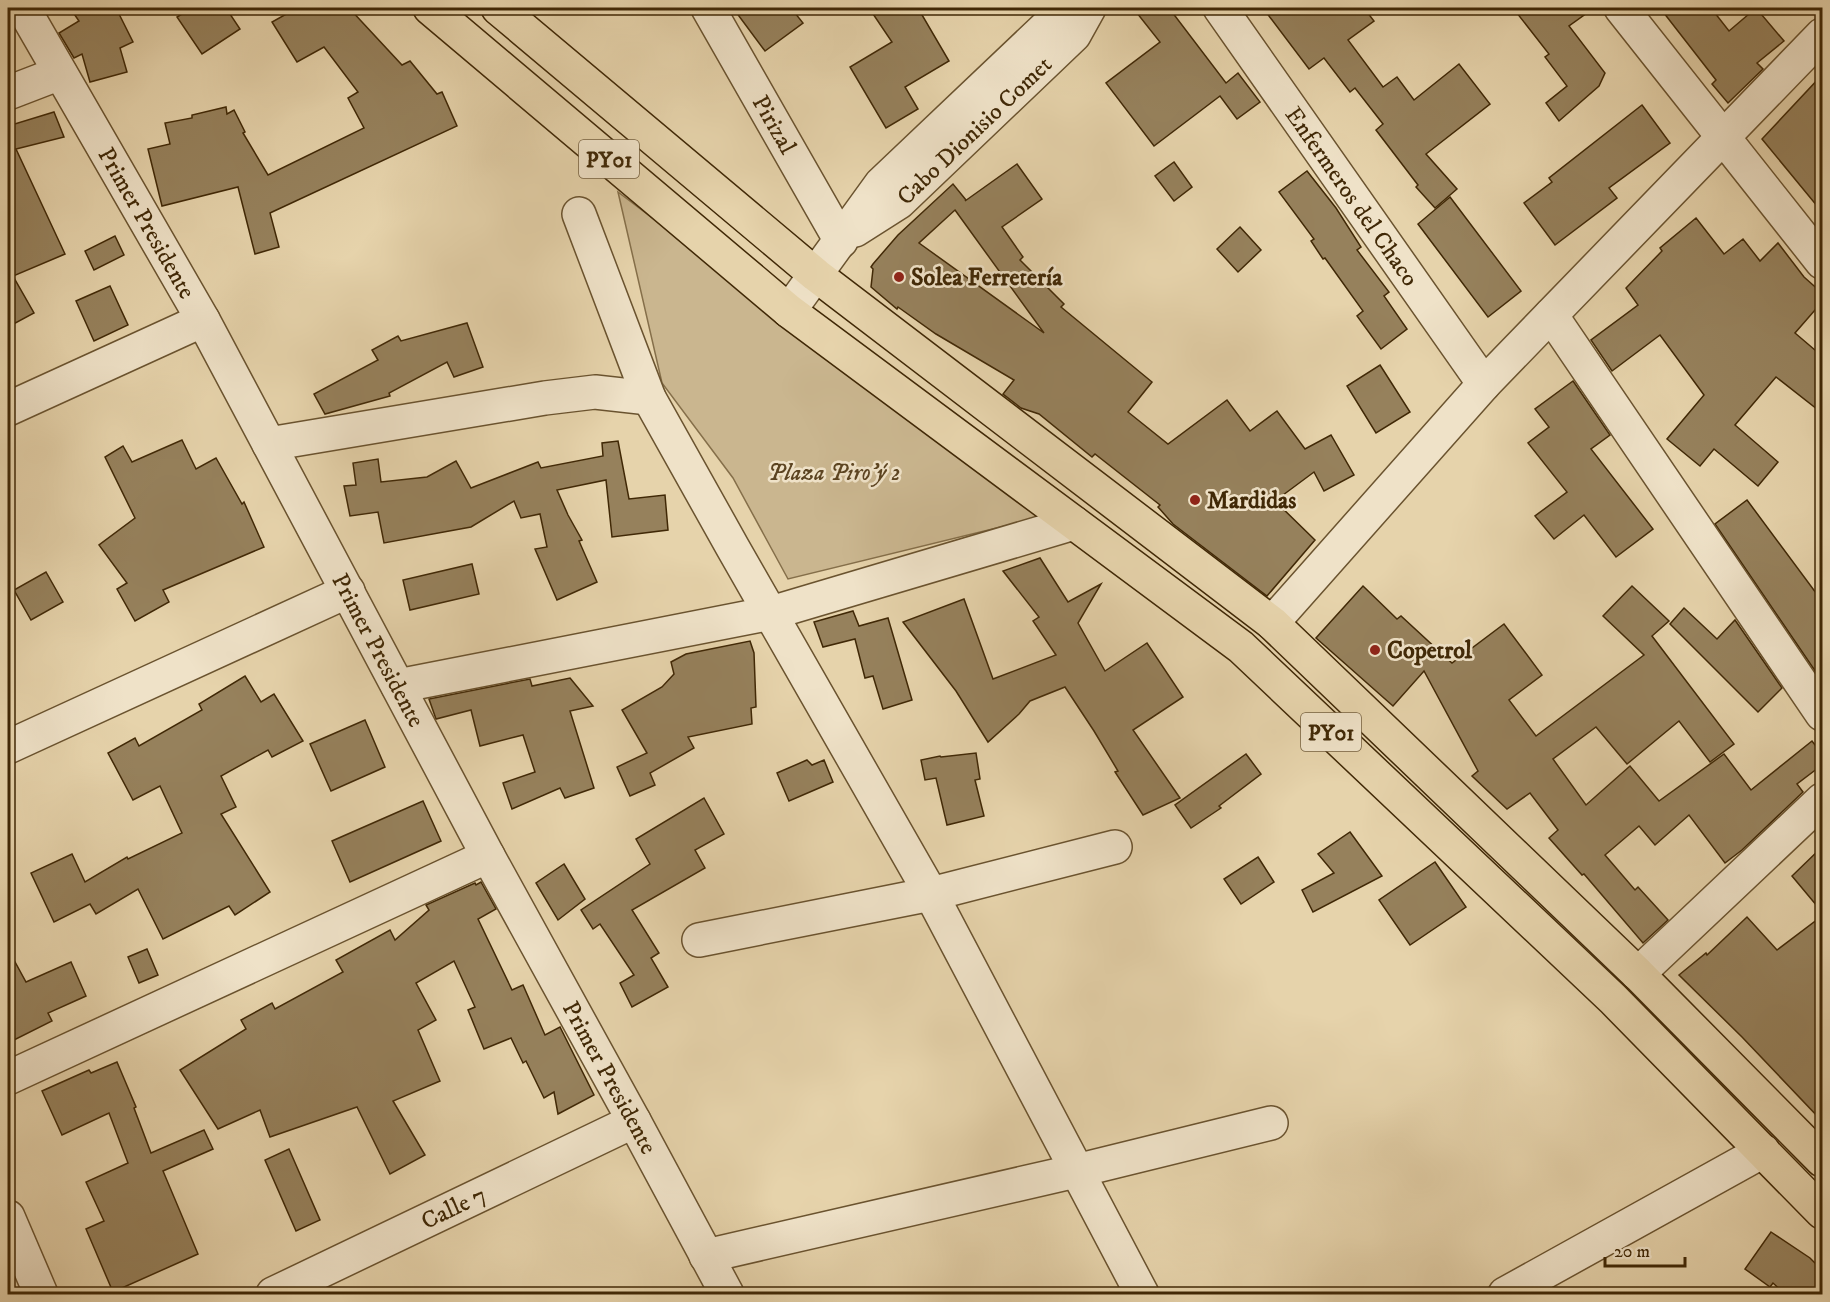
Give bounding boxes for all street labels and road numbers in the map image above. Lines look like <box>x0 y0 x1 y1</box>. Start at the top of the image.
street label: Cabo Dionisio Comet <box>891 50 1059 212</box>
street label: Pirizal <box>745 90 803 160</box>
street label: Enfermeros del Chaco <box>1278 101 1425 292</box>
road number: PY01 <box>579 140 639 178</box>
street label: Primer Presidente <box>91 142 202 305</box>
street label: Primer Presidente <box>324 568 431 733</box>
road number: PY01 <box>1301 713 1361 751</box>
street label: Primer Presidente <box>555 996 663 1160</box>
street label: Calle 7 <box>417 1180 491 1237</box>

